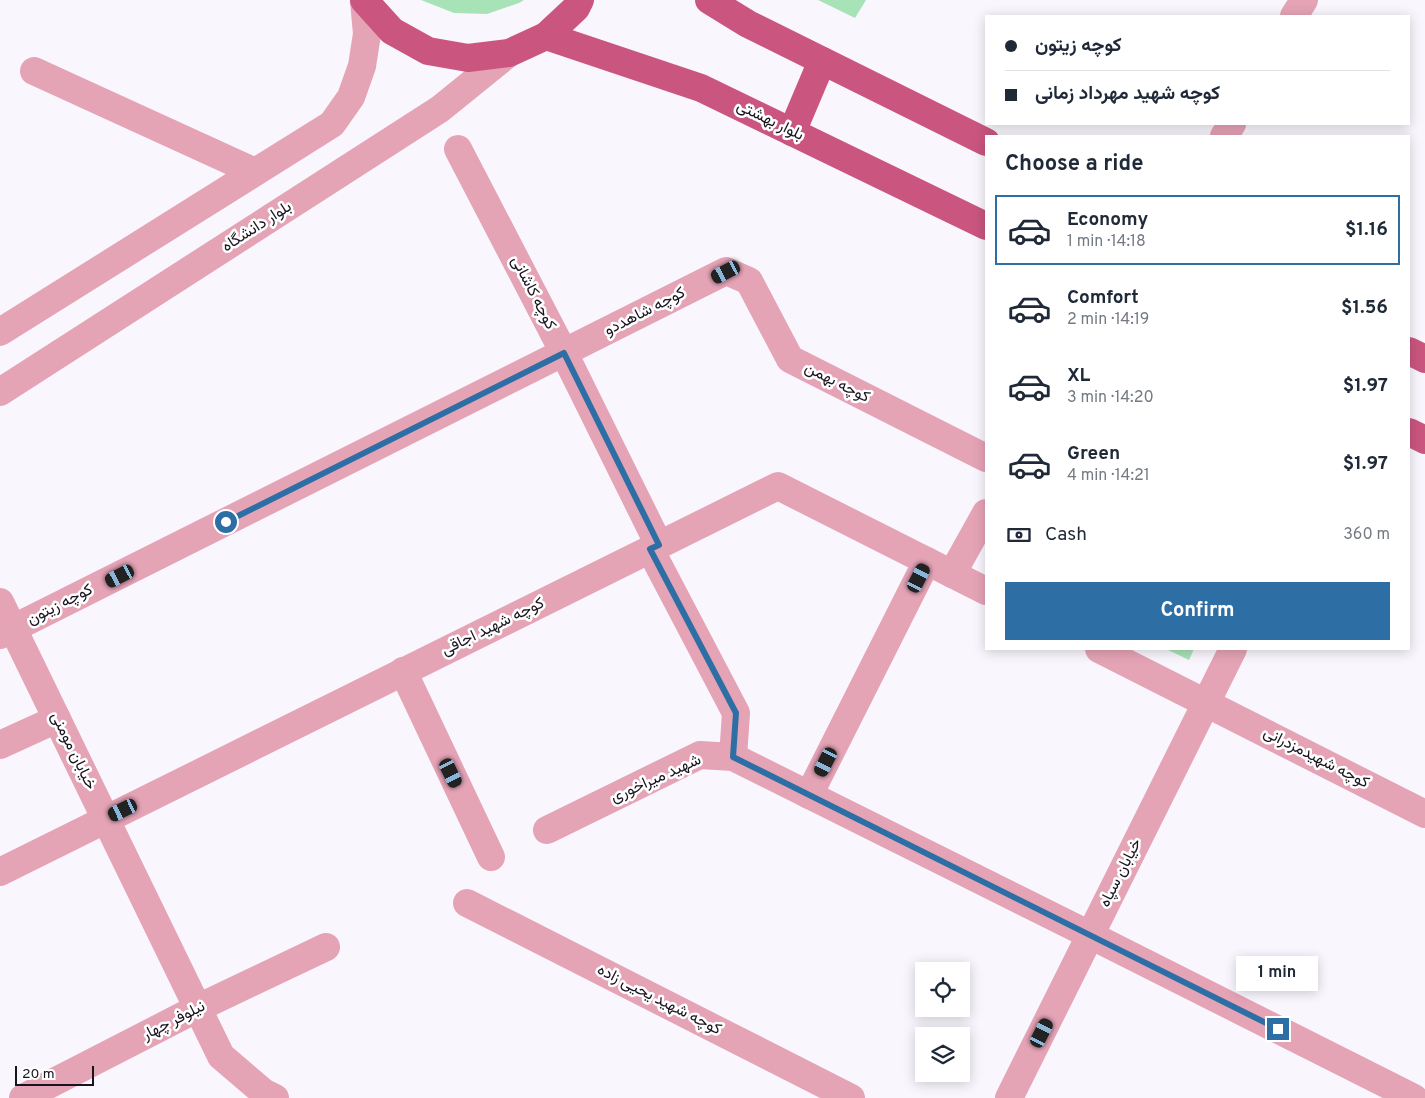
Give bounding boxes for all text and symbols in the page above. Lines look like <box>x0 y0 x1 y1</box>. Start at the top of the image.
text: کوچه زیتون <box>1035 34 1122 58</box>
text: کوچه شهید مهرداد زمانی <box>1035 82 1220 106</box>
street label: بلوار بهشتی <box>733 96 807 146</box>
text: Choose a ride <box>1005 151 1143 178</box>
street label: بلوار دانشگاه <box>218 197 296 257</box>
icon: car <box>1007 208 1052 253</box>
text: Economy <box>1067 208 1148 232</box>
text: $1.16 <box>1345 218 1388 242</box>
text: 1 min · 14:18 <box>1067 232 1146 252</box>
street label: کوچه کاشانی <box>506 253 560 333</box>
car <box>709 259 742 285</box>
street label: کوچه شاهددو <box>601 283 689 341</box>
icon: car <box>1007 286 1052 331</box>
text: Comfort <box>1067 286 1139 310</box>
text: $1.56 <box>1341 296 1388 320</box>
text: 2 min · 14:19 <box>1067 310 1149 330</box>
street label: کوچه بهمن <box>801 358 873 408</box>
icon: car <box>1007 364 1052 409</box>
text: XL <box>1067 364 1090 388</box>
text: $1.97 <box>1343 374 1388 398</box>
text: 3 min · 14:20 <box>1067 388 1154 408</box>
icon: car <box>1007 442 1052 487</box>
text: Green <box>1067 442 1120 466</box>
text: $1.97 <box>1343 452 1388 476</box>
text: 4 min · 14:21 <box>1067 466 1150 486</box>
route start <box>215 511 237 533</box>
icon: cash <box>1005 521 1033 549</box>
text: Cash <box>1045 523 1087 547</box>
text: 360 m <box>1343 525 1390 545</box>
car <box>905 561 932 595</box>
car <box>103 563 136 589</box>
street label: کوچه زیتون <box>24 580 96 630</box>
button: Confirm <box>1005 582 1390 640</box>
street label: کوچه شهید اجاقی <box>438 593 548 661</box>
street label: خیابان مومنی <box>46 709 101 793</box>
street label: کوچه شهیدمزدرانی <box>1260 723 1372 793</box>
car <box>812 745 839 779</box>
street label: شهید میراخوری <box>608 750 704 808</box>
car <box>437 756 464 790</box>
car <box>106 797 139 823</box>
street label: خیابان سپاه <box>1095 835 1147 911</box>
callout: 1 min <box>1237 956 1319 992</box>
street label: کوچه شهید یحیی زاده <box>593 960 725 1040</box>
map controls <box>915 962 970 1082</box>
button: locate <box>915 962 970 1017</box>
text: 1 min <box>1258 963 1296 983</box>
street label: نیلوفر چهار <box>138 997 209 1046</box>
car <box>1028 1016 1055 1050</box>
route end <box>1267 1018 1289 1040</box>
button: layers <box>915 1027 970 1082</box>
scale bar <box>15 1063 94 1086</box>
text: 20 m <box>22 1066 55 1083</box>

